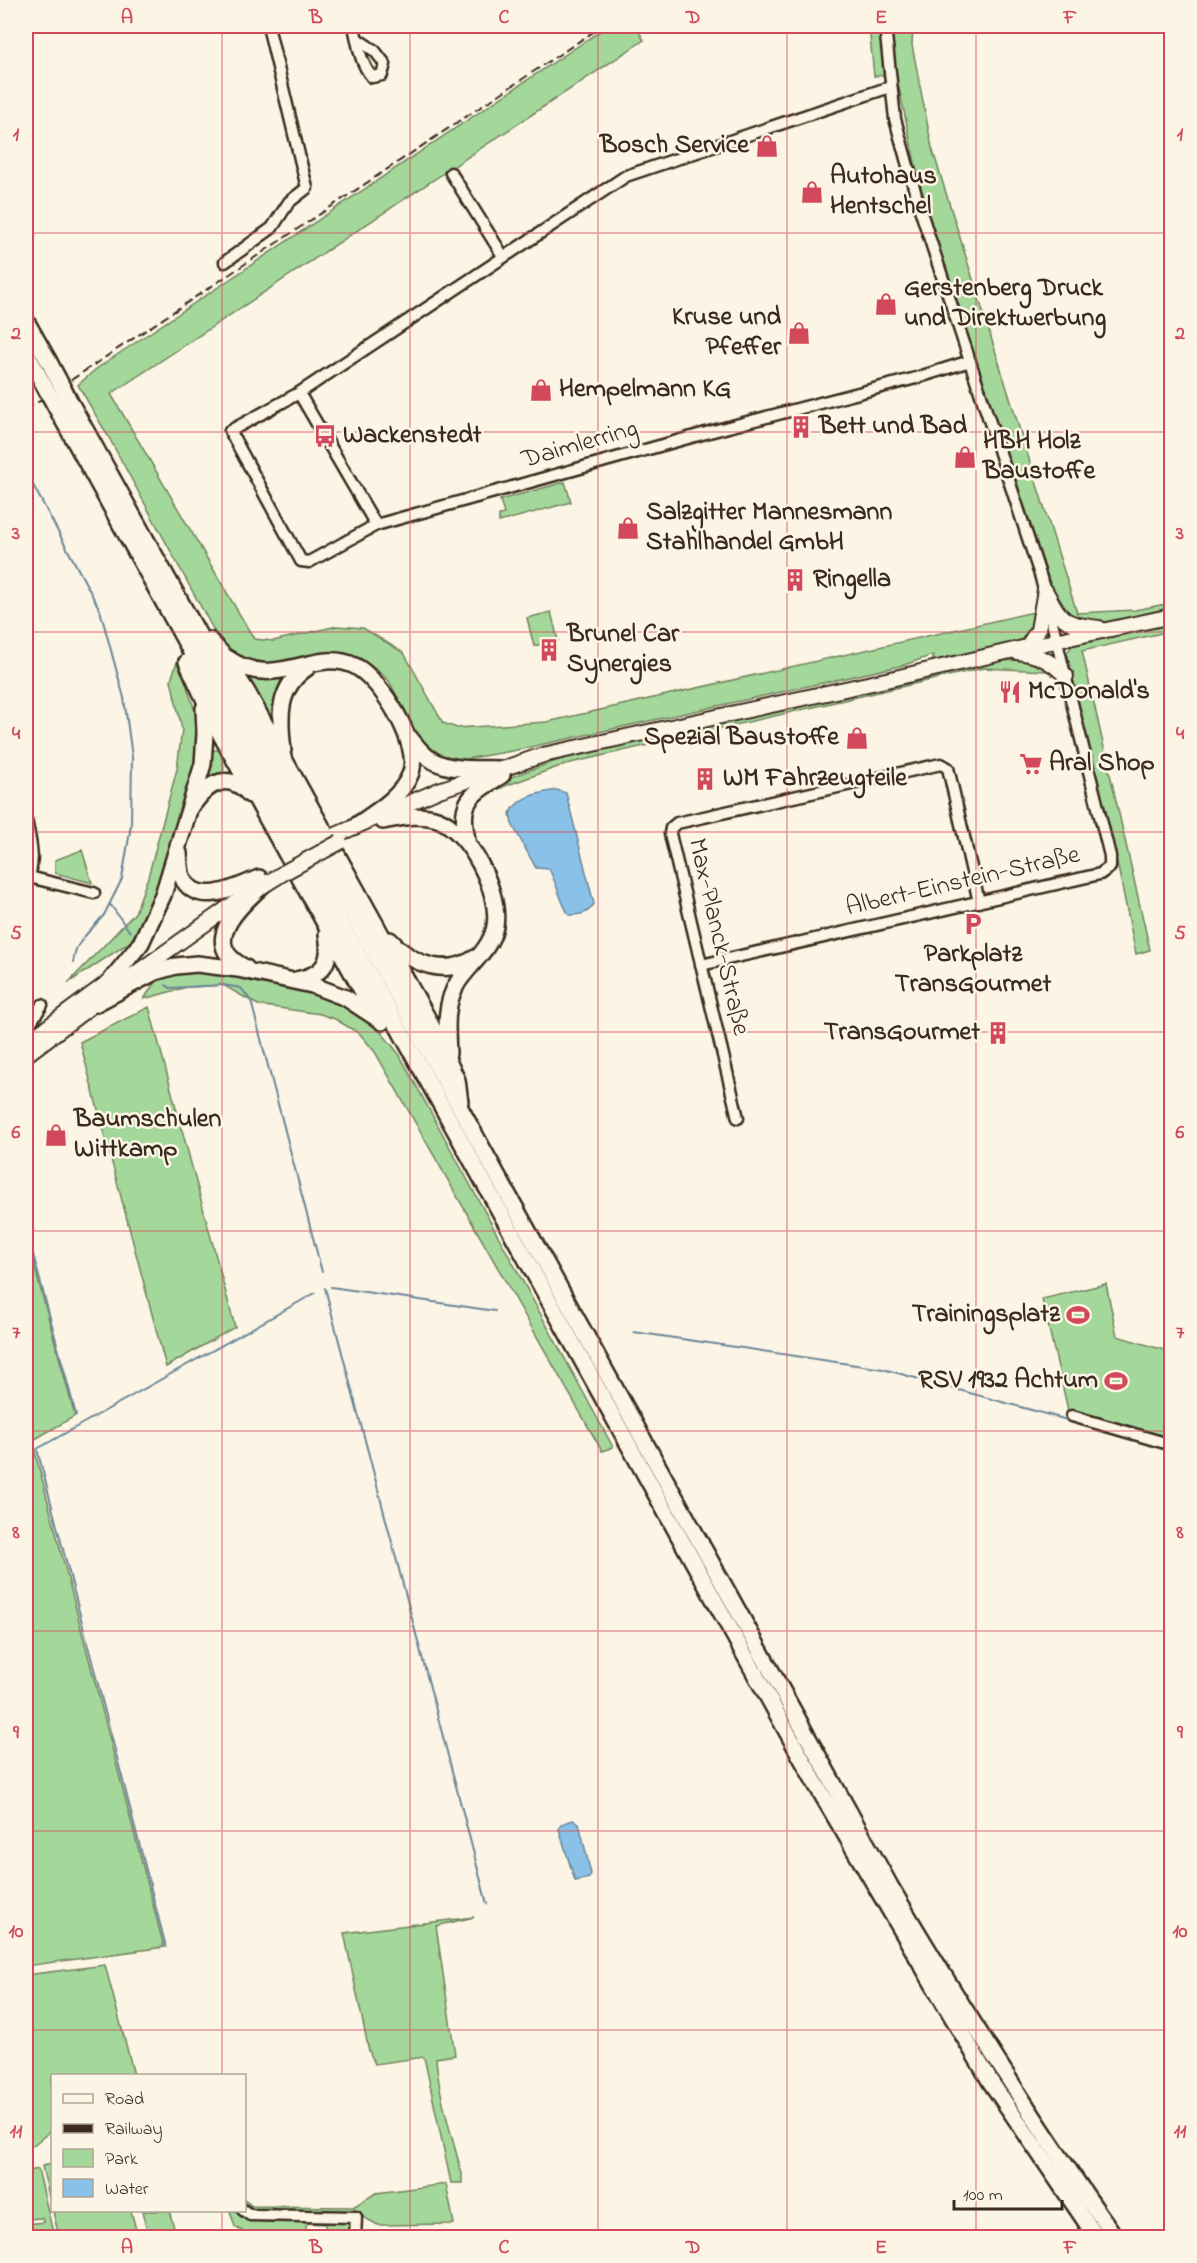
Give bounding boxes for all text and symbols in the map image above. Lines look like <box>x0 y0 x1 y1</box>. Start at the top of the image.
text: A <box>121 4 133 33</box>
text: B <box>308 4 323 33</box>
text: C <box>499 4 510 33</box>
text: D <box>685 4 700 33</box>
text: E <box>875 4 887 33</box>
text: F <box>1063 4 1077 33</box>
text: 1 <box>13 121 20 150</box>
text: 1 <box>1177 121 1184 150</box>
place label: Bosch Service <box>599 127 750 165</box>
shop icon: Bosch Service <box>754 133 780 159</box>
place label: Autohaus Hentschel <box>830 158 937 226</box>
shop icon: Autohaus Hentschel <box>799 179 825 205</box>
place label: Gerstenberg Druck und Direktwerbung <box>904 270 1106 339</box>
shop icon: Gerstenberg Druck und Direktwerbung <box>873 291 899 317</box>
place label: Kruse und Pfeffer <box>672 299 782 367</box>
text: 2 <box>10 320 21 349</box>
shop icon: Kruse und Pfeffer <box>786 320 812 346</box>
text: 2 <box>1174 320 1185 349</box>
place label: Hempelmann KG <box>559 371 731 409</box>
shop icon: Hempelmann KG <box>528 377 554 403</box>
place label: Bett und Bad <box>818 408 967 446</box>
street label: Daimlerring <box>516 410 643 480</box>
building icon: Bett und Bad <box>788 414 814 440</box>
place label: Wackenstedt <box>343 417 482 455</box>
bus stop icon: Wackenstedt <box>312 423 338 449</box>
place label: HBH Holz Baustoffe <box>982 423 1096 491</box>
shop icon: HBH Holz Baustoffe <box>952 444 978 470</box>
place label: Salzgitter Mannesmann Stahlhandel GmbH <box>646 494 892 562</box>
shop icon: Salzgitter Mannesmann Stahlhandel GmbH <box>615 515 641 541</box>
text: 3 <box>11 520 20 549</box>
text: 3 <box>1175 520 1184 549</box>
place label: Ringella <box>813 561 891 600</box>
building icon: Ringella <box>782 567 808 593</box>
place label: Brunel Car Synergies <box>566 616 680 685</box>
building icon: Brunel Car Synergies <box>536 637 562 663</box>
place label: McDonald's <box>1028 673 1150 711</box>
restaurant icon: McDonald's <box>997 679 1023 705</box>
place label: Spezial Baustoffe <box>644 719 840 757</box>
text: 4 <box>12 720 21 749</box>
text: 4 <box>1176 720 1185 749</box>
shop icon: Spezial Baustoffe <box>844 725 870 751</box>
place label: Aral Shop <box>1049 745 1155 783</box>
supermarket icon: Aral Shop <box>1018 751 1044 777</box>
place label: WM Fahrzeugteile <box>723 760 908 799</box>
building icon: WM Fahrzeugteile <box>692 766 718 792</box>
street label: Max-Planck-Straße <box>677 835 759 1040</box>
street label: Albert-Einstein-Straße <box>842 837 1084 927</box>
parking icon: Parkplatz TransGourmet <box>960 911 986 937</box>
text: 5 <box>10 920 22 949</box>
text: 5 <box>1174 920 1186 949</box>
place label: Parkplatz TransGourmet <box>895 936 1051 1004</box>
place label: TransGourmet <box>824 1014 980 1052</box>
building icon: TransGourmet <box>985 1020 1011 1046</box>
place label: Baumschulen Wittkamp <box>73 1101 221 1169</box>
text: 6 <box>12 1119 21 1148</box>
text: 6 <box>1176 1119 1185 1148</box>
shop icon: Baumschulen Wittkamp <box>43 1122 69 1148</box>
place label: Trainingsplatz <box>912 1296 1061 1335</box>
sports icon: Trainingsplatz <box>1065 1302 1091 1328</box>
text: 7 <box>12 1319 21 1348</box>
text: 7 <box>1176 1319 1185 1348</box>
place label: RSV 1932 Achtum <box>918 1362 1098 1400</box>
sports icon: RSV 1932 Achtum <box>1103 1368 1129 1394</box>
text: 8 <box>11 1519 20 1548</box>
text: 8 <box>1175 1519 1184 1548</box>
text: 9 <box>12 1719 20 1748</box>
text: 9 <box>1176 1719 1184 1748</box>
text: 10 <box>9 1918 24 1947</box>
text: 10 <box>1173 1918 1188 1947</box>
legend <box>51 2074 246 2212</box>
text: Road <box>105 2087 144 2113</box>
text: Railway <box>105 2117 162 2143</box>
text: 11 <box>10 2118 23 2147</box>
text: 11 <box>1174 2118 1187 2147</box>
text: Park <box>105 2147 138 2173</box>
scale bar <box>954 2173 1062 2211</box>
text: Water <box>105 2177 149 2203</box>
text: 100 m <box>963 2183 1003 2209</box>
text: A <box>121 2234 133 2263</box>
text: B <box>308 2234 323 2263</box>
text: C <box>499 2234 510 2263</box>
text: D <box>685 2234 700 2263</box>
text: E <box>875 2234 887 2263</box>
text: F <box>1063 2234 1077 2263</box>

